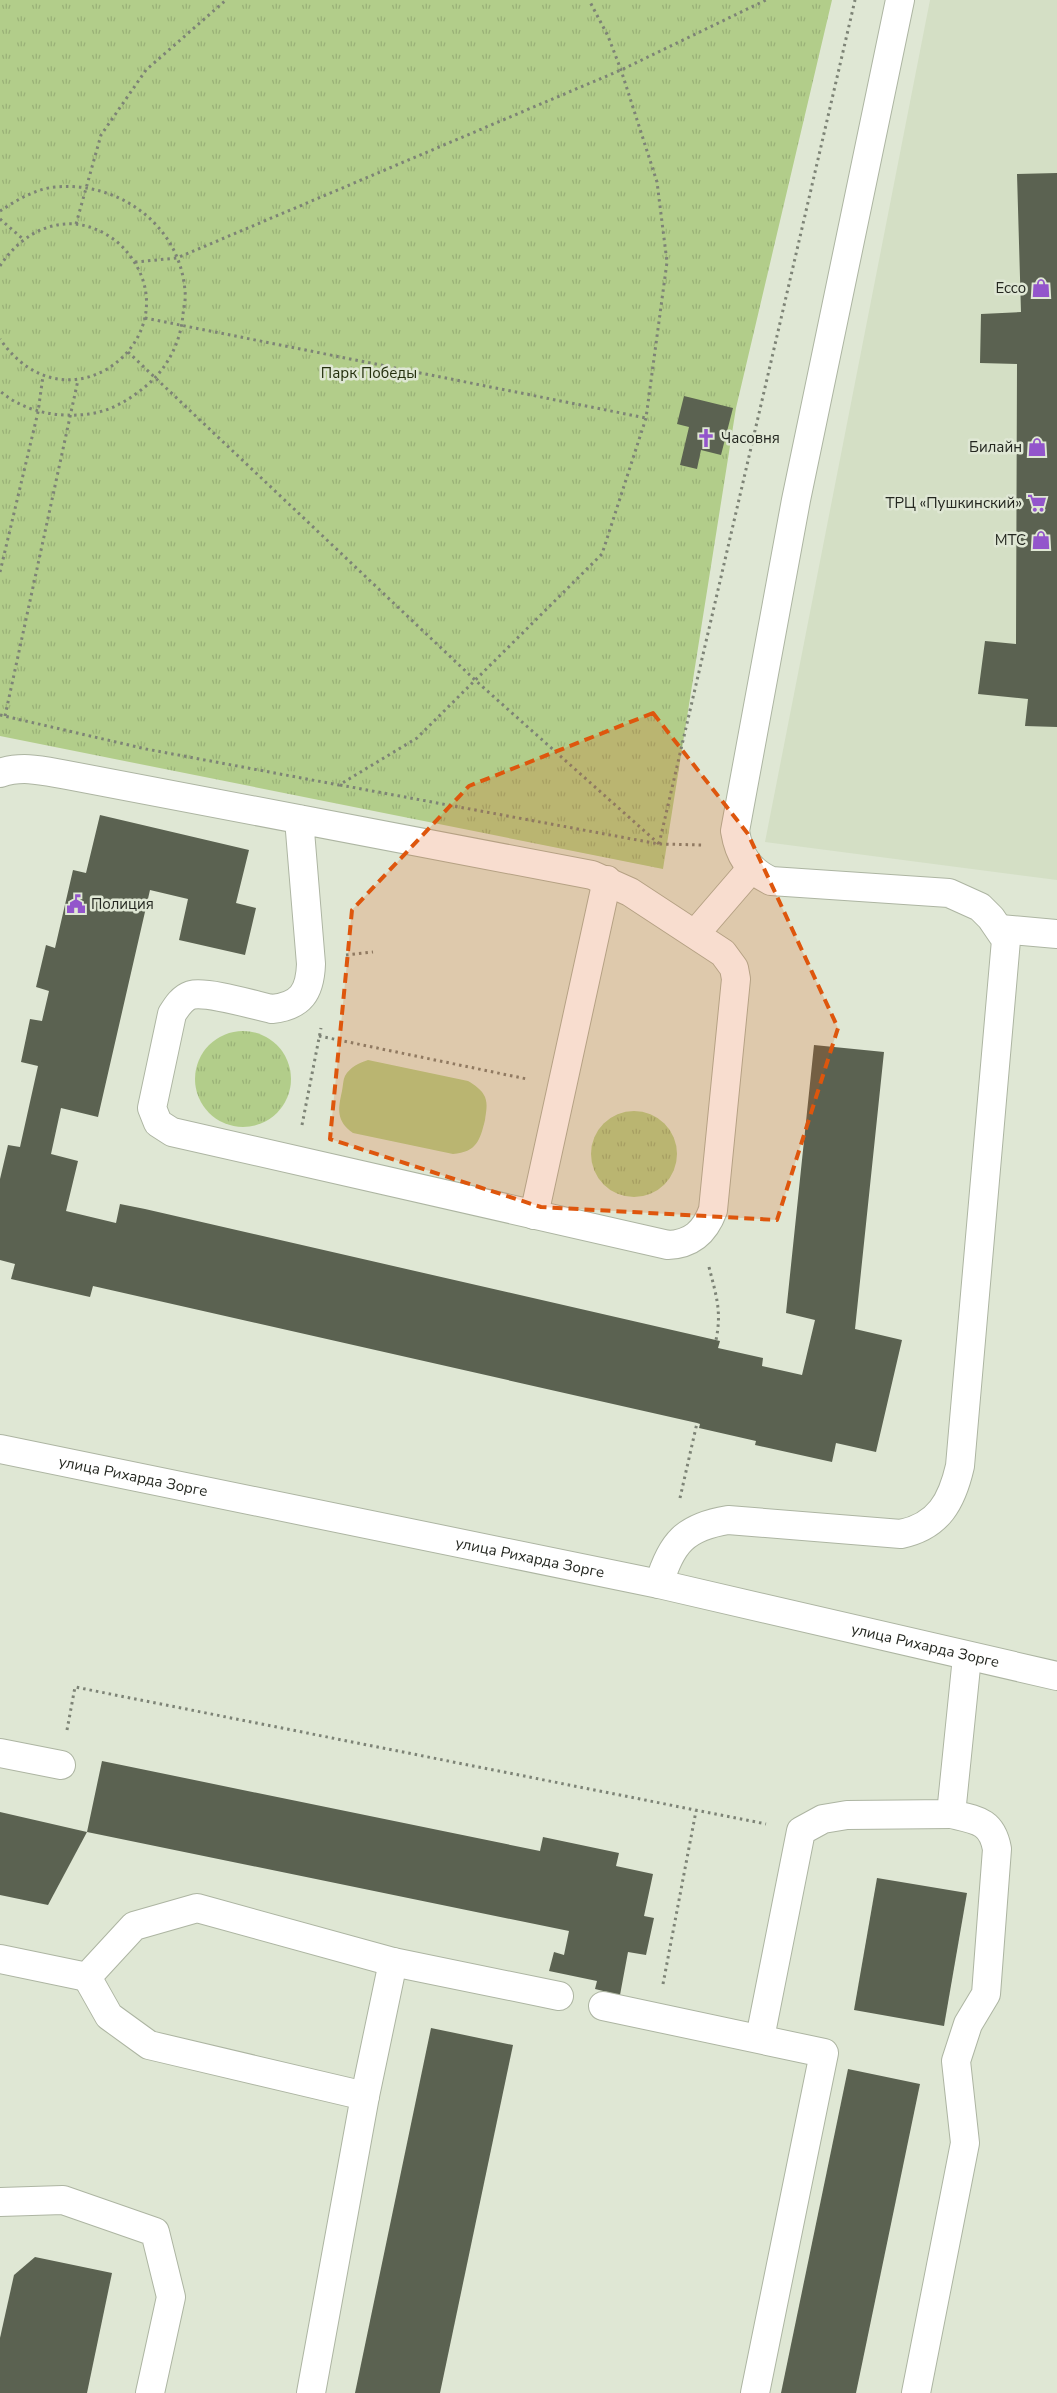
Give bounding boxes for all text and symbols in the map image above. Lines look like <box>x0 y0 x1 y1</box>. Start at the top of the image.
shop icon: Ecco <box>1030 277 1052 299</box>
place label: Ecco <box>995 278 1026 298</box>
park label: Парк Победы <box>321 363 417 383</box>
church icon: Часовня <box>695 427 717 449</box>
place label: Часовня <box>721 428 780 448</box>
shop icon: Билайн <box>1026 436 1048 458</box>
place label: Билайн <box>969 437 1022 457</box>
supermarket icon: ТРЦ «Пушкинский» <box>1026 492 1048 514</box>
place label: ТРЦ «Пушкинский» <box>885 493 1022 513</box>
shop icon: МТС <box>1030 529 1052 551</box>
place label: МТС <box>995 530 1026 550</box>
public building icon: Полиция <box>65 893 87 915</box>
place label: Полиция <box>91 894 154 914</box>
street label: улица Рихарда Зорге <box>57 1451 209 1501</box>
street label: улица Рихарда Зорге <box>454 1533 606 1583</box>
street label: улица Рихарда Зорге <box>849 1619 1001 1672</box>

